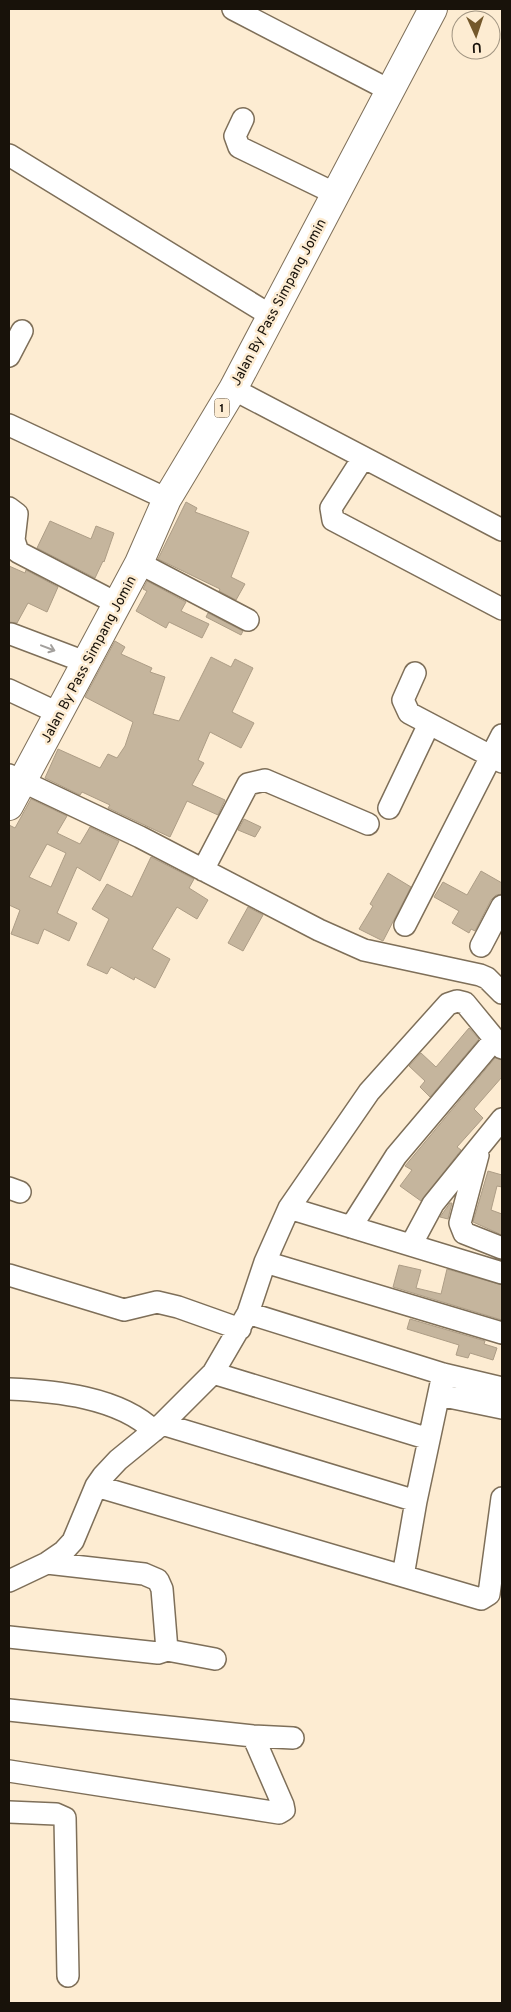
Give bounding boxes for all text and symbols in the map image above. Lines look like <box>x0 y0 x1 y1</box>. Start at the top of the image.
north arrow <box>451 10 501 60</box>
text: U <box>471 38 482 55</box>
street label: Jalan By Pass Simpang Jomin <box>228 216 331 389</box>
road number: 1 <box>214 398 230 418</box>
street label: Jalan By Pass Simpang Jomin <box>38 573 141 746</box>
one-way arrow <box>40 644 55 653</box>

